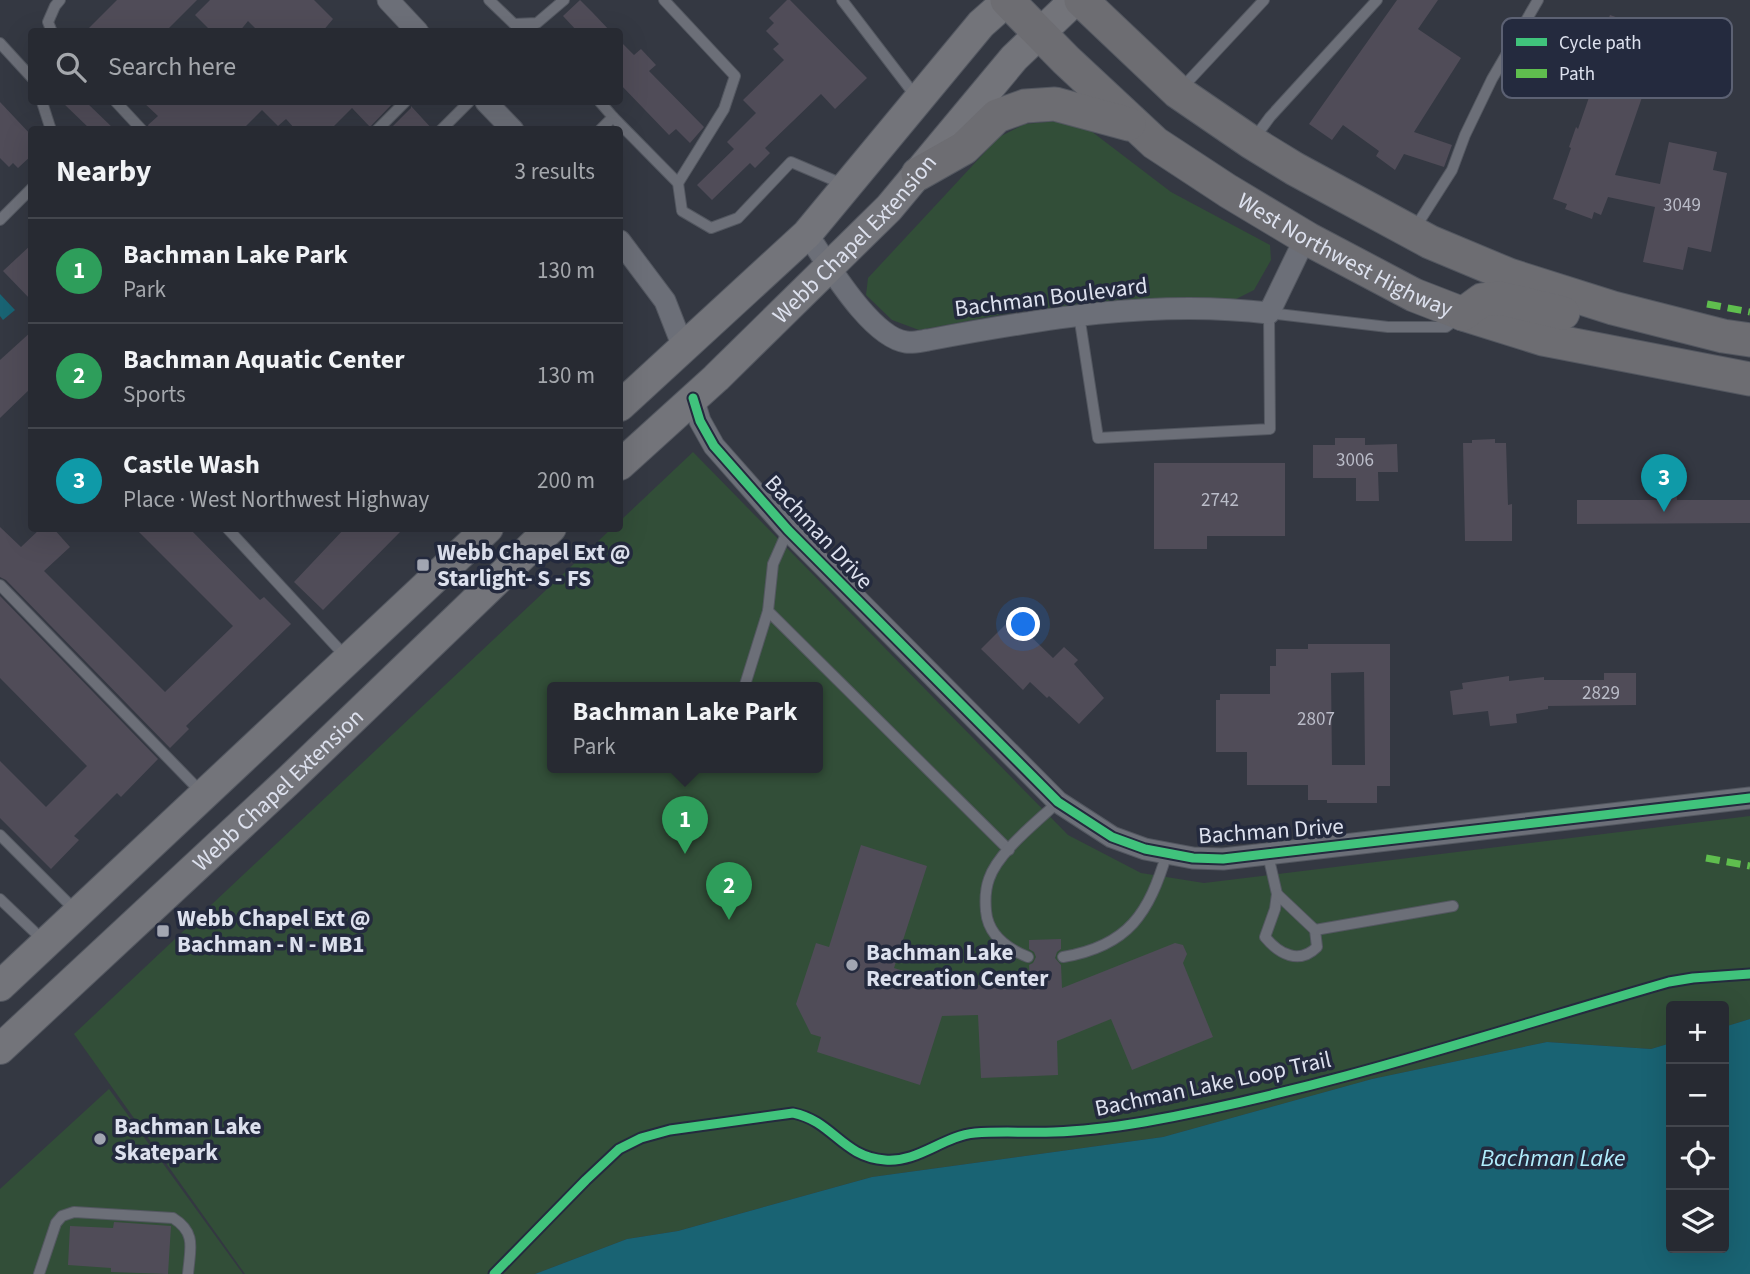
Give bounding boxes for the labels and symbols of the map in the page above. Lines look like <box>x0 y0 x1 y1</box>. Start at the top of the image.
legend <box>1502 18 1732 98</box>
text: Cycle path <box>1559 30 1641 57</box>
text: Path <box>1559 61 1595 88</box>
street label: Webb Chapel Extension <box>764 147 944 331</box>
street label: West Northwest Highway <box>1232 184 1458 325</box>
house number: 3049 <box>1663 192 1701 219</box>
street label: Bachman Boulevard <box>953 269 1149 325</box>
house number: 3006 <box>1336 447 1374 474</box>
pin: 3 <box>1641 454 1687 512</box>
street label: Bachman Drive <box>757 467 881 597</box>
house number: 2742 <box>1201 487 1239 514</box>
place label: Webb Chapel Ext @ Starlight- S - FS <box>437 536 630 595</box>
marker: Webb Chapel Ext @ Starlight- S - FS <box>415 557 431 573</box>
your location <box>1006 607 1040 641</box>
house number: 2829 <box>1582 680 1620 707</box>
street label: Webb Chapel Extension <box>185 701 371 879</box>
house number: 2807 <box>1297 706 1335 733</box>
pin: 1 <box>662 796 708 854</box>
street label: Bachman Drive <box>1197 809 1345 853</box>
pin: 2 <box>706 862 752 920</box>
place label: Webb Chapel Ext @ Bachman - N - MB1 <box>177 902 370 961</box>
marker: Webb Chapel Ext @ Bachman - N - MB1 <box>155 923 171 939</box>
place label: Bachman Lake Recreation Center <box>866 936 1049 995</box>
marker: Bachman Lake Recreation Center <box>844 957 860 973</box>
street label: Bachman Lake Loop Trail <box>1092 1043 1334 1125</box>
place label: Bachman Lake Skatepark <box>114 1110 262 1169</box>
marker: Bachman Lake Skatepark <box>92 1131 108 1147</box>
water label: Bachman Lake <box>1480 1141 1626 1176</box>

